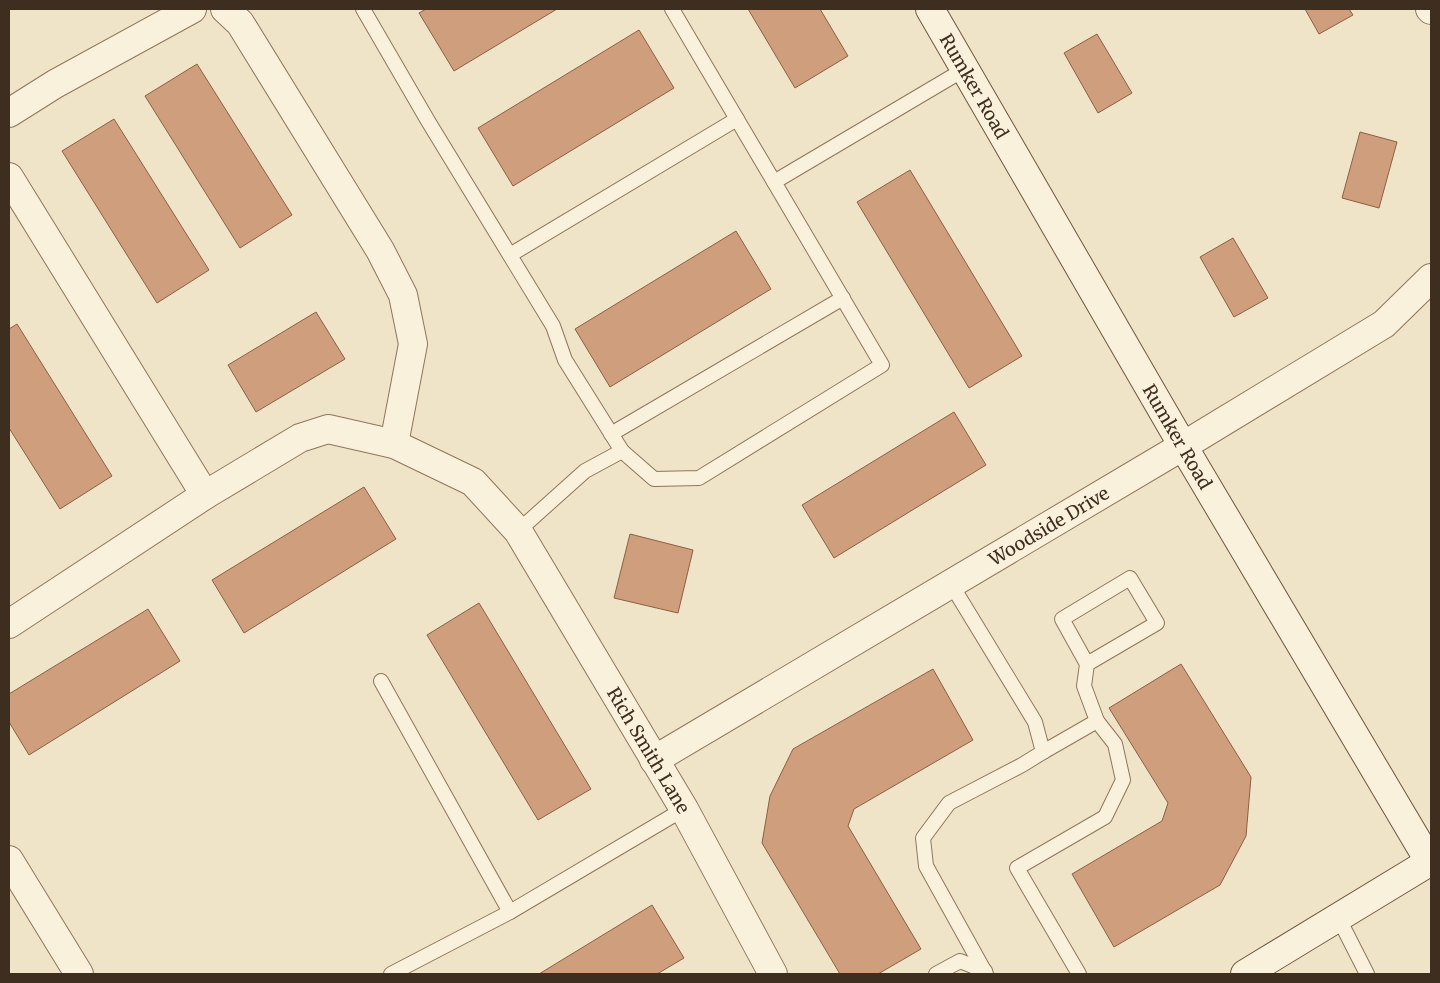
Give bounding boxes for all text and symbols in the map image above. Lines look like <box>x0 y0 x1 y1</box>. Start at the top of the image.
street label: Rumker Road <box>935 29 1014 143</box>
street label: Rumker Road <box>1138 380 1217 493</box>
street label: Woodside Drive <box>984 481 1113 571</box>
street label: Rich Smith Lane <box>602 683 695 817</box>

